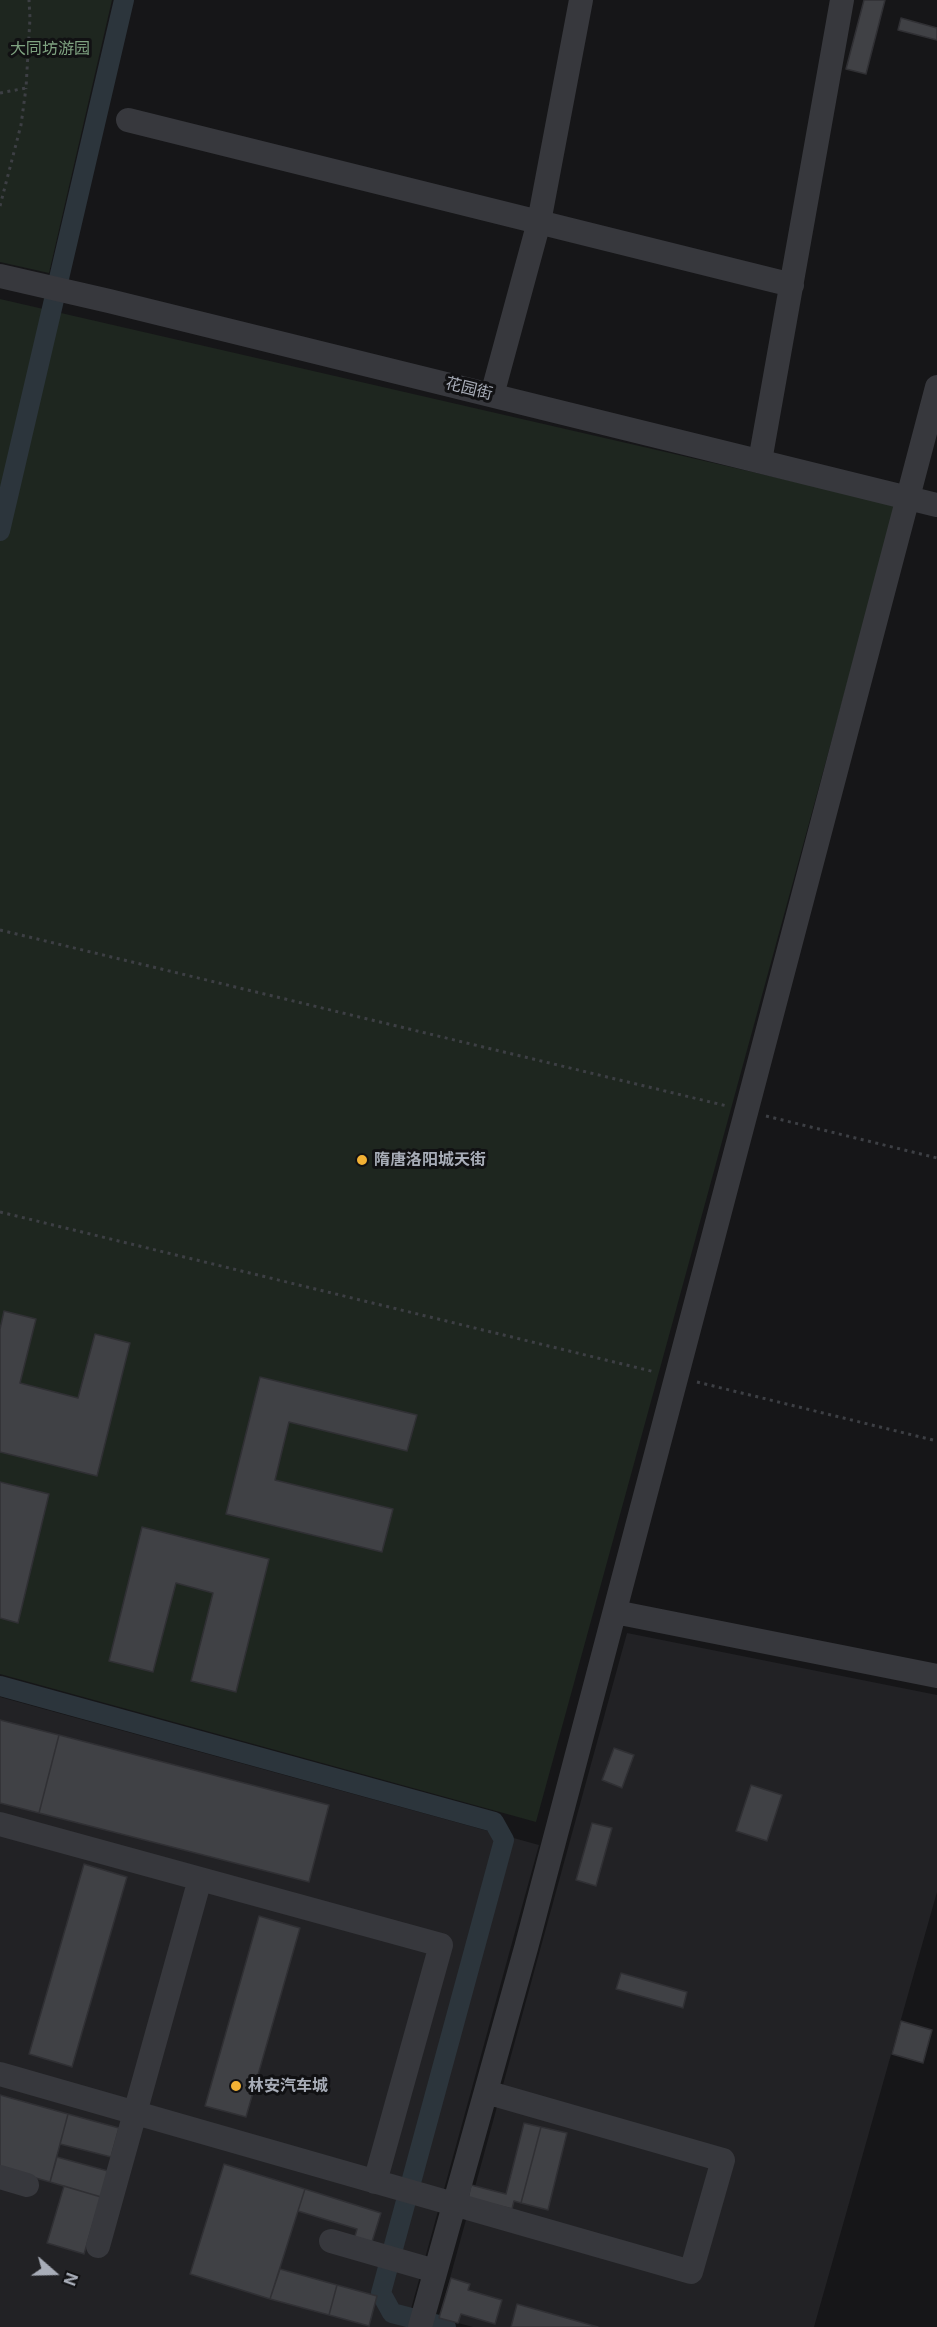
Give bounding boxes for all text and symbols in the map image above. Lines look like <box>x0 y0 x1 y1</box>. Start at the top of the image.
park label: 大同坊游园 <box>10 39 90 59</box>
street label: 花园街 <box>443 374 495 404</box>
place label: 隋唐洛阳城天街 <box>374 1150 486 1170</box>
marker: 隋唐洛阳城天街 <box>355 1153 369 1167</box>
place label: 林安汽车城 <box>248 2076 328 2096</box>
marker: 林安汽车城 <box>229 2079 243 2093</box>
north arrow <box>24 2243 84 2303</box>
text: N <box>59 2270 82 2288</box>

